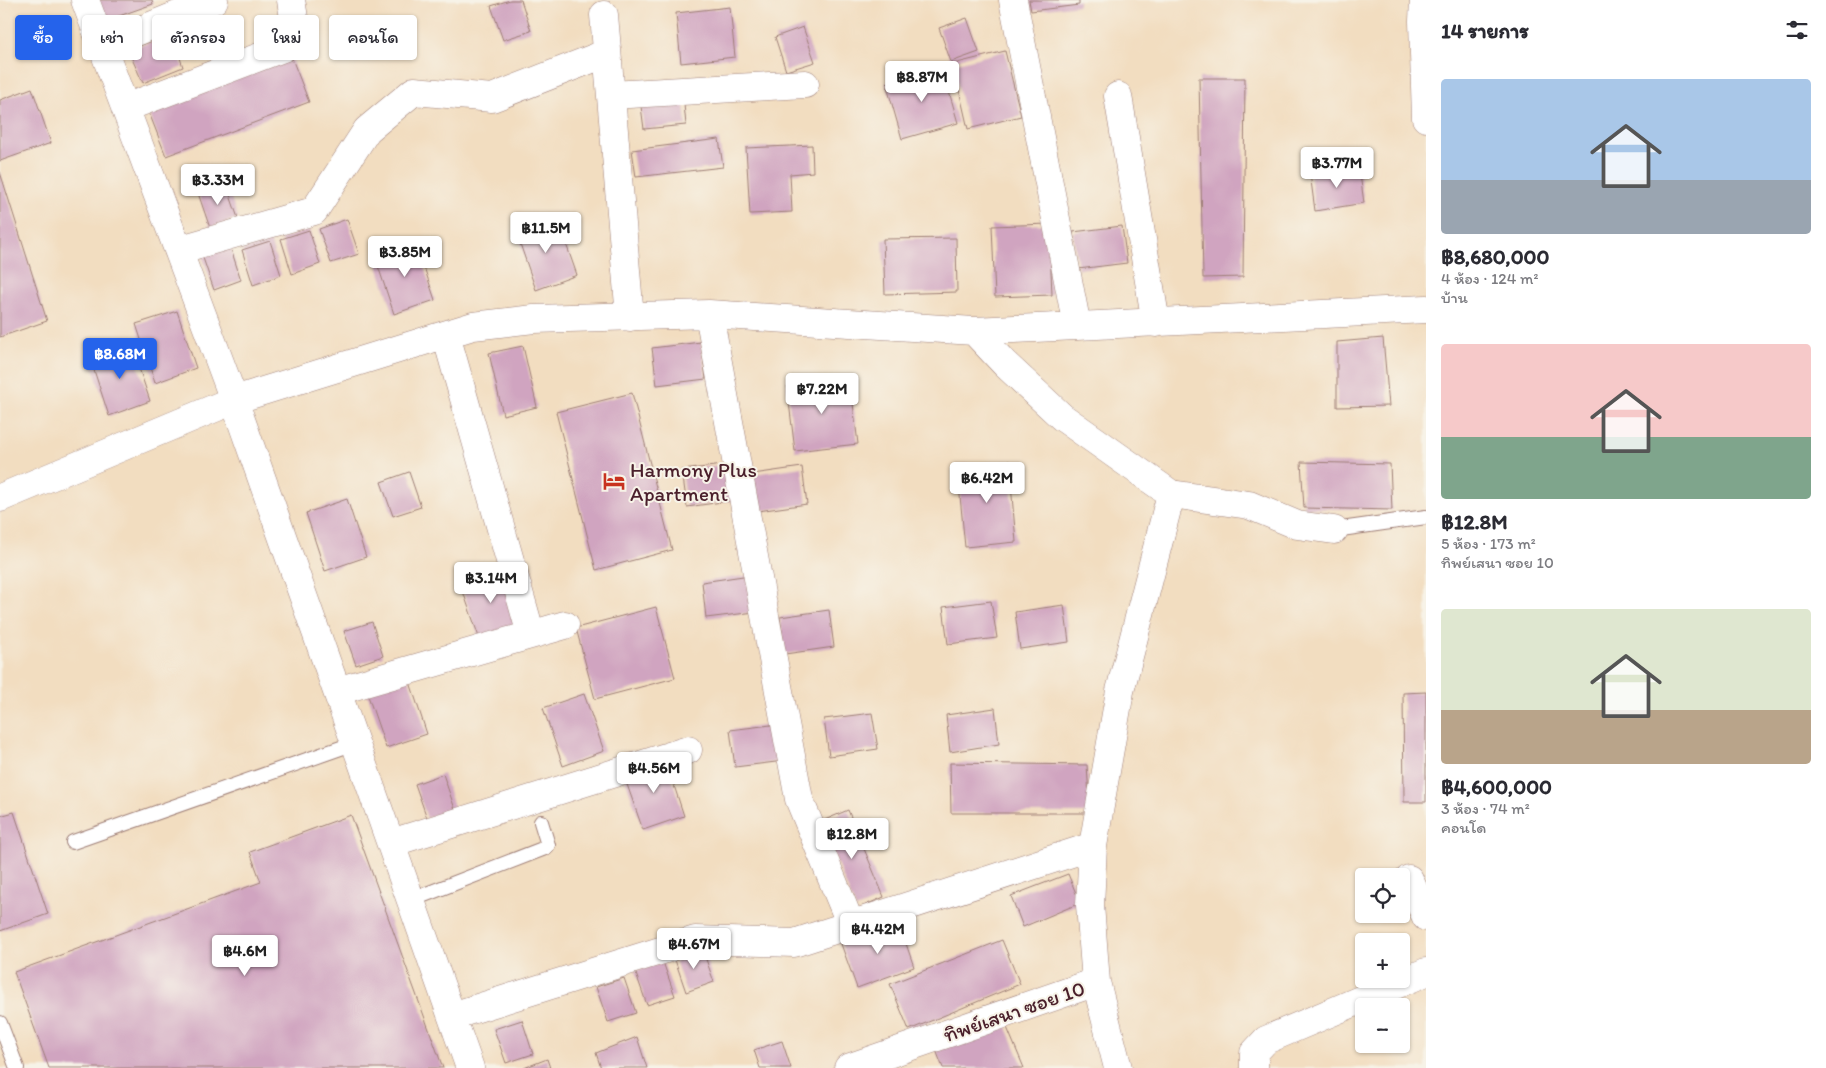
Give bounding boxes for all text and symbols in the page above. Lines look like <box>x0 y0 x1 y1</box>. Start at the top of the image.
chip: ซื้อ <box>15 15 72 60</box>
chip: เช่า <box>82 15 142 60</box>
chip: ตัวกรอง <box>152 15 244 60</box>
chip: ใหม่ <box>254 15 319 60</box>
chip: คอนโด <box>329 15 417 60</box>
icon: filters <box>1783 16 1811 44</box>
text: 14 รายการ <box>1441 18 1529 43</box>
pin: ฿8.87M <box>881 61 963 103</box>
text: ฿8.87M <box>896 67 948 86</box>
icon: home <box>1581 111 1671 201</box>
pin: ฿3.77M <box>1296 146 1378 189</box>
text: ฿3.77M <box>1312 153 1362 172</box>
pin: ฿3.33M <box>177 164 259 206</box>
text: ฿3.33M <box>192 170 244 189</box>
pin: ฿11.5M <box>505 212 587 254</box>
text: ฿11.5M <box>521 218 571 237</box>
pin: ฿3.85M <box>364 236 446 278</box>
text: ฿3.85M <box>379 242 431 261</box>
text: ฿8,680,000 <box>1441 244 1550 269</box>
text: 4 ห้อง · 124 m² <box>1441 269 1538 288</box>
text: บ้าน <box>1441 288 1468 307</box>
pin: ฿8.68M <box>79 338 161 380</box>
text: ฿8.68M <box>94 344 146 363</box>
pin: ฿7.22M <box>781 372 863 415</box>
icon: home <box>1581 376 1671 466</box>
text: ฿7.22M <box>797 379 847 398</box>
place label: Harmony Plus Apartment <box>630 457 757 506</box>
pin: ฿6.42M <box>946 462 1028 504</box>
hotel icon: Harmony Plus Apartment <box>601 468 627 494</box>
text: ฿6.42M <box>961 468 1013 487</box>
text: ฿12.8M <box>1441 509 1508 534</box>
text: 5 ห้อง · 173 m² <box>1441 534 1536 553</box>
text: ทิพย์เสนา ซอย 10 <box>1441 553 1554 572</box>
pin: ฿3.14M <box>450 562 532 604</box>
text: ฿3.14M <box>465 568 517 587</box>
icon: home <box>1581 641 1671 731</box>
pin: ฿4.56M <box>613 752 695 794</box>
text: ฿4.56M <box>628 758 680 777</box>
text: ฿4,600,000 <box>1441 774 1552 799</box>
text: 3 ห้อง · 74 m² <box>1441 799 1530 818</box>
pin: ฿12.8M <box>811 818 893 860</box>
text: คอนโด <box>1441 818 1487 837</box>
text: ฿12.8M <box>827 824 877 843</box>
map controls <box>1355 868 1410 1053</box>
button: locate <box>1355 868 1410 923</box>
pin: ฿4.42M <box>837 912 919 955</box>
text: ฿4.42M <box>851 919 905 938</box>
pin: ฿4.67M <box>653 928 735 970</box>
button: + <box>1355 933 1410 988</box>
pin: ฿4.6M <box>210 934 280 977</box>
text: ฿4.67M <box>668 934 720 953</box>
text: ฿4.6M <box>223 941 267 960</box>
street label: ทิพย์เสนา ซอย 10 <box>940 975 1088 1047</box>
button: − <box>1355 998 1410 1053</box>

